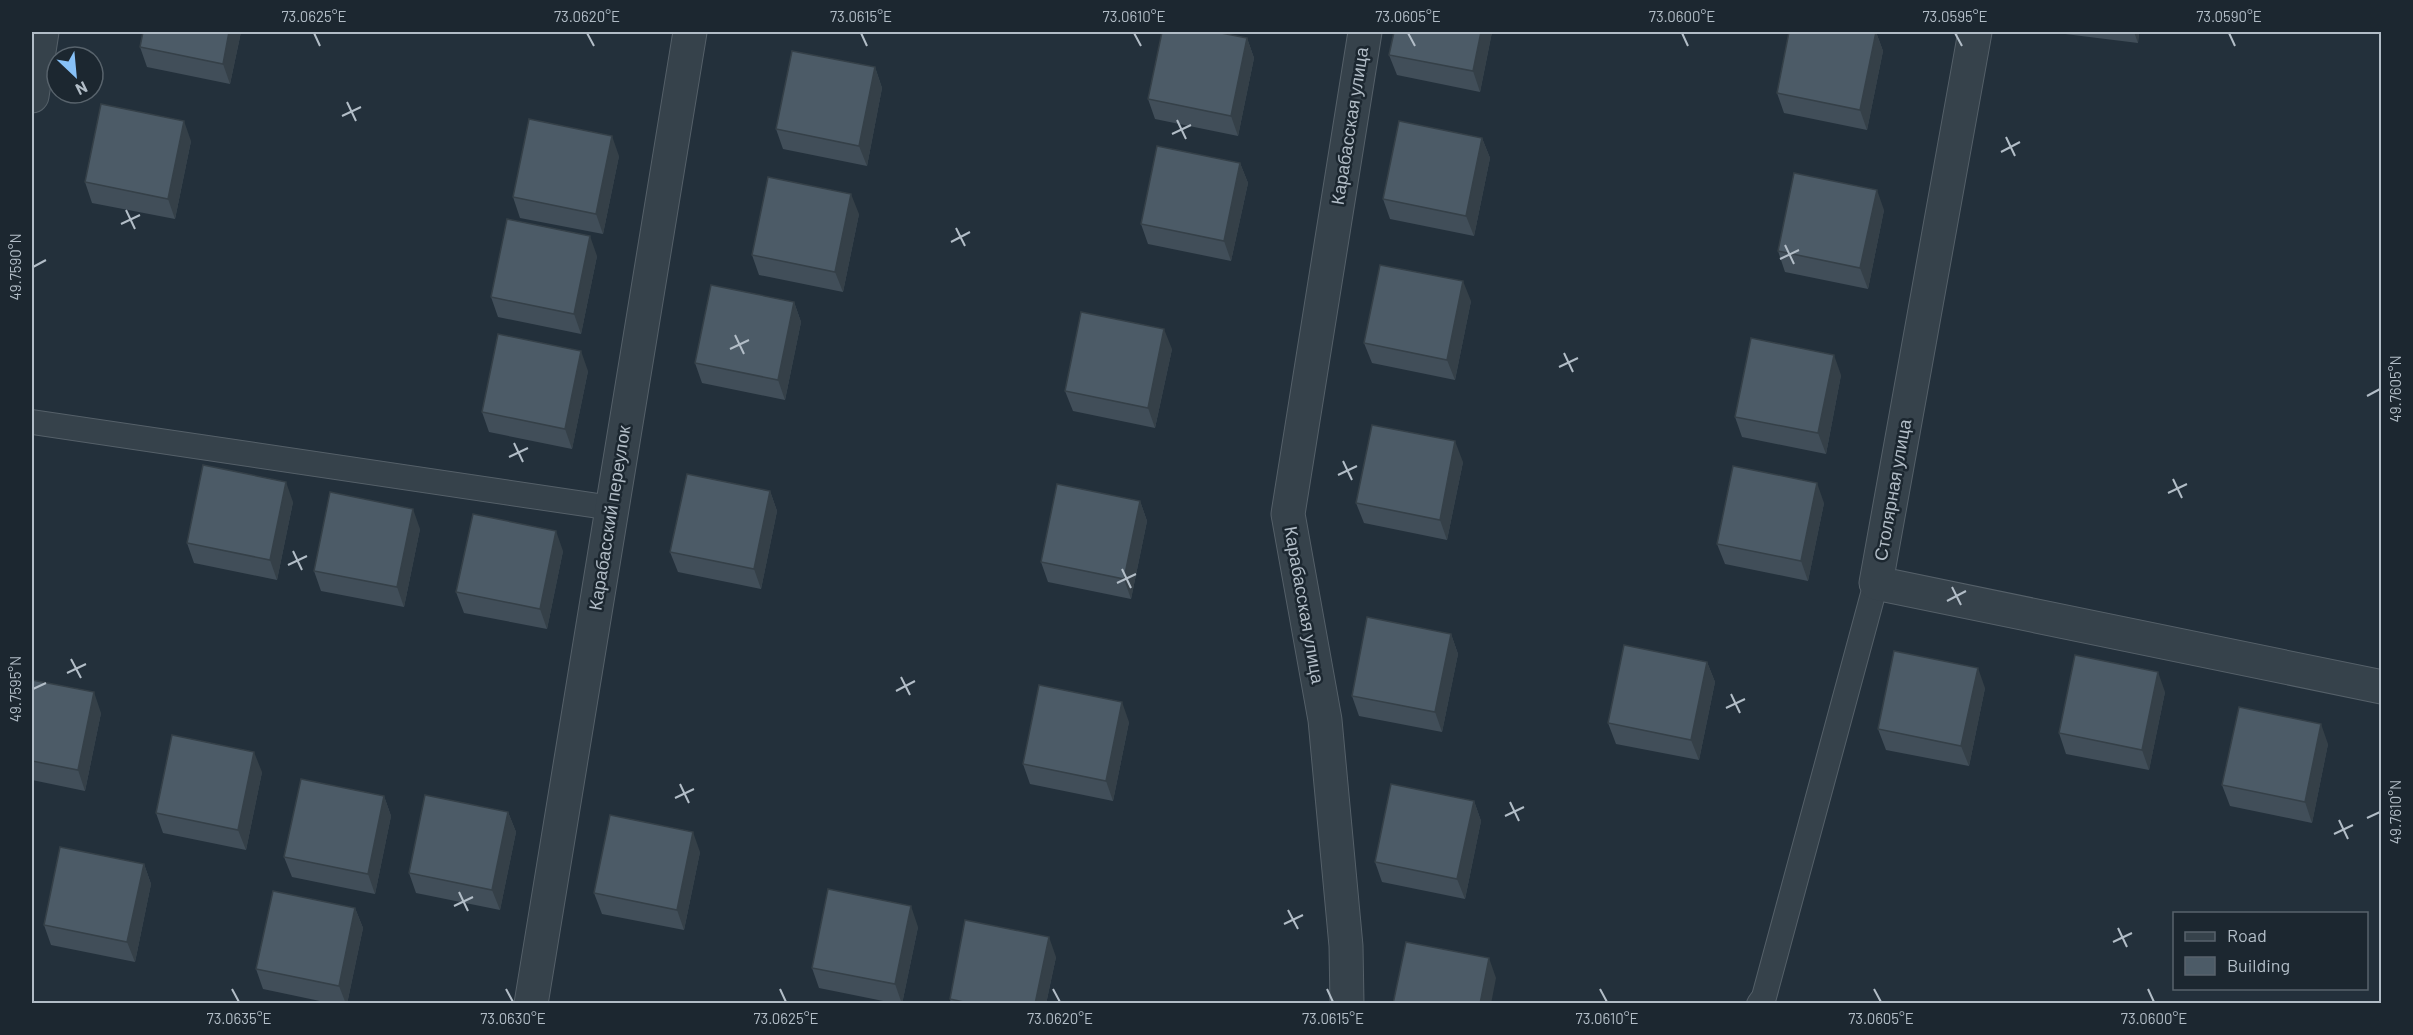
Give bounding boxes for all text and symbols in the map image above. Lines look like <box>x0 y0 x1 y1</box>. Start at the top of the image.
text: 73.0625°E <box>281 7 347 25</box>
text: 73.0620°E <box>554 7 620 25</box>
text: 73.0615°E <box>830 7 892 25</box>
text: 73.0610°E <box>1103 7 1165 25</box>
text: 73.0605°E <box>1375 7 1441 25</box>
text: 73.0600°E <box>1649 7 1715 25</box>
text: 73.0595°E <box>1923 7 1987 25</box>
text: 73.0590°E <box>2196 7 2262 25</box>
street label: Карабасская улица <box>1326 44 1373 206</box>
north arrow <box>45 45 105 105</box>
text: N <box>73 78 91 100</box>
text: 49.7590°N <box>6 233 24 301</box>
text: 49.7605°N <box>2386 355 2404 423</box>
street label: Столярная улица <box>1869 416 1915 562</box>
street label: Карабасский переулок <box>584 424 635 612</box>
street label: Карабасская улица <box>1280 524 1330 686</box>
text: 49.7595°N <box>6 656 24 722</box>
text: 49.7610°N <box>2386 780 2404 844</box>
legend <box>2173 912 2368 990</box>
text: Road <box>2227 924 2267 946</box>
text: Building <box>2227 954 2290 976</box>
text: 73.0635°E <box>207 1009 271 1027</box>
text: 73.0630°E <box>480 1009 546 1027</box>
text: 73.0625°E <box>753 1009 819 1027</box>
text: 73.0620°E <box>1027 1009 1093 1027</box>
text: 73.0615°E <box>1302 1009 1364 1027</box>
text: 73.0610°E <box>1576 1009 1638 1027</box>
text: 73.0605°E <box>1848 1009 1914 1027</box>
text: 73.0600°E <box>2121 1009 2187 1027</box>

